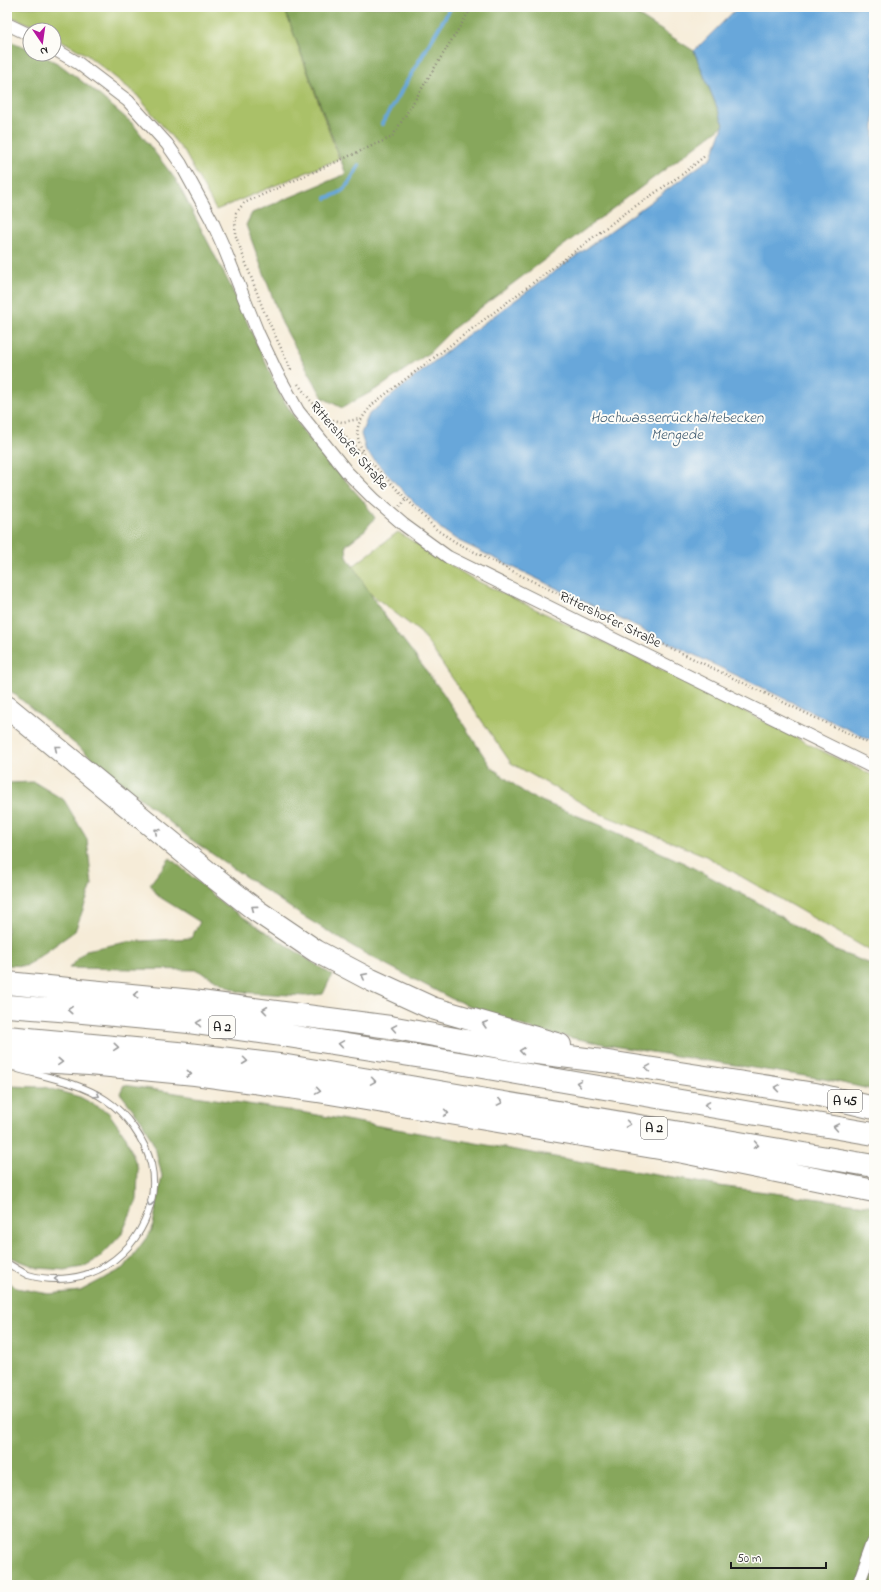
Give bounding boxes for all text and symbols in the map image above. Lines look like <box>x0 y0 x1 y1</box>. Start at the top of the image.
north arrow <box>22 22 62 62</box>
text: N <box>39 42 49 59</box>
street label: Rittershofer Straße <box>305 397 394 495</box>
water label: Hochwasserrückhaltebecken Mengede <box>591 407 764 447</box>
street label: Rittershofer Straße <box>555 586 665 654</box>
one-way arrow <box>54 746 62 753</box>
one-way arrow <box>155 828 162 835</box>
one-way arrow <box>251 906 258 913</box>
one-way arrow <box>361 973 368 981</box>
one-way arrow <box>133 991 139 1000</box>
one-way arrow <box>67 1006 73 1015</box>
one-way arrow <box>262 1006 268 1015</box>
road number: A 2 <box>209 1016 235 1038</box>
one-way arrow <box>196 1019 202 1028</box>
one-way arrow <box>482 1020 489 1029</box>
one-way arrow <box>391 1024 397 1032</box>
one-way arrow <box>338 1040 344 1049</box>
one-way arrow <box>113 1043 119 1052</box>
one-way arrow <box>519 1047 525 1056</box>
one-way arrow <box>242 1056 248 1065</box>
one-way arrow <box>57 1058 63 1067</box>
one-way arrow <box>645 1064 651 1073</box>
one-way arrow <box>186 1069 192 1078</box>
one-way arrow <box>370 1076 376 1085</box>
one-way arrow <box>576 1080 582 1088</box>
one-way arrow <box>773 1084 780 1093</box>
one-way arrow <box>315 1086 321 1095</box>
one-way arrow <box>93 1090 100 1097</box>
road number: A 45 <box>828 1090 862 1112</box>
one-way arrow <box>497 1097 503 1106</box>
one-way arrow <box>704 1102 711 1110</box>
one-way arrow <box>443 1108 449 1117</box>
road number: A 2 <box>641 1117 667 1139</box>
one-way arrow <box>625 1119 631 1127</box>
one-way arrow <box>832 1124 839 1132</box>
one-way arrow <box>753 1141 759 1149</box>
one-way arrow <box>146 1201 154 1207</box>
one-way arrow <box>54 1275 60 1283</box>
scale bar <box>731 1544 826 1570</box>
text: 50 m <box>737 1550 761 1568</box>

